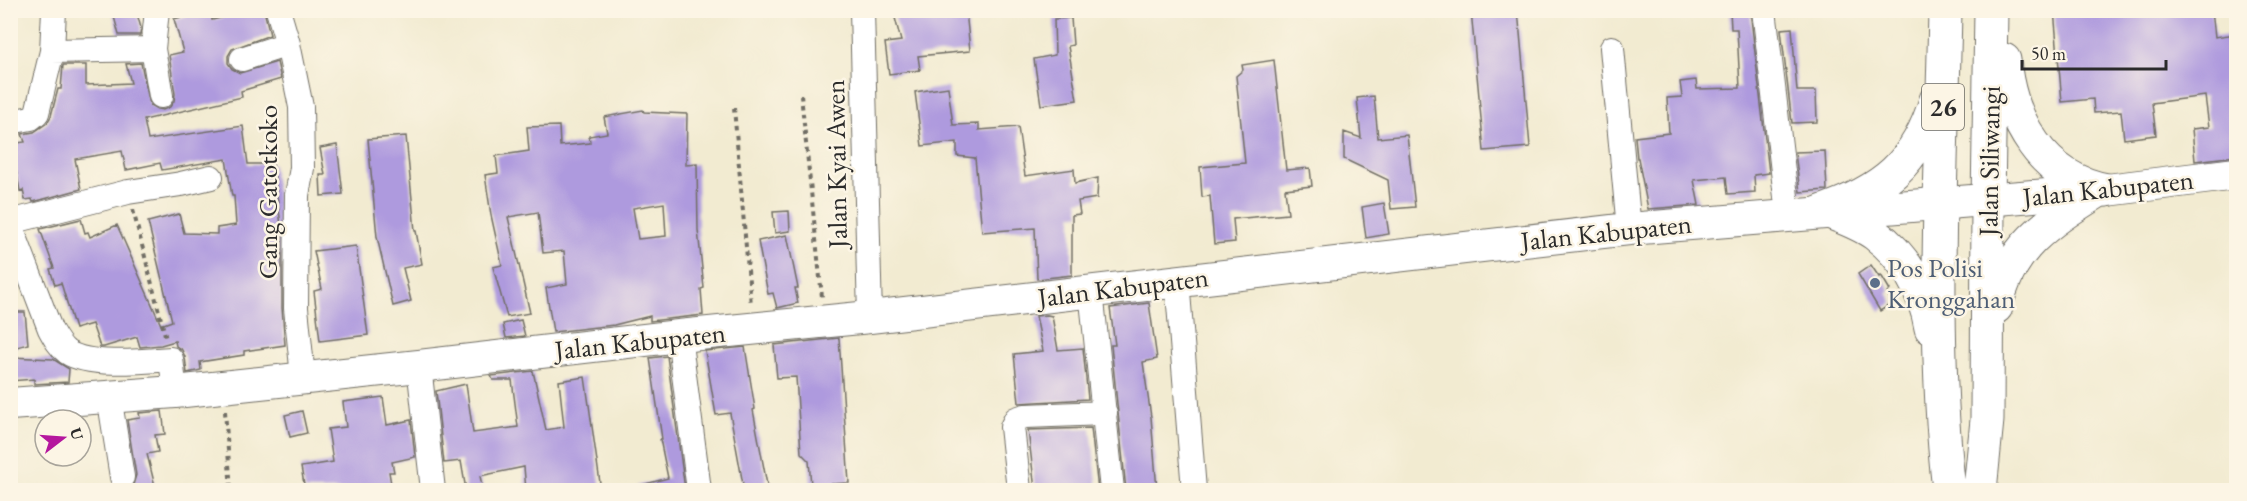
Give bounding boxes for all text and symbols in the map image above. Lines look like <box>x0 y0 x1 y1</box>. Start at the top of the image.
scale bar <box>2022 33 2166 71</box>
text: 50 m <box>2031 42 2066 65</box>
street label: Jalan Kyai Awen <box>817 79 855 251</box>
road number: 26 <box>1922 84 1964 130</box>
street label: Jalan Siliwangi <box>1970 85 2008 239</box>
street label: Gang Gatotkoko <box>250 105 285 279</box>
street label: Jalan Kabupaten <box>2019 162 2195 215</box>
street label: Jalan Kabupaten <box>1517 206 1693 259</box>
place label: Pos Polisi Kronggahan <box>1887 250 2015 316</box>
street label: Jalan Kabupaten <box>1034 259 1210 315</box>
marker: Pos Polisi Kronggahan <box>1868 276 1882 290</box>
street label: Jalan Kabupaten <box>551 315 727 368</box>
north arrow <box>33 408 93 468</box>
text: U <box>65 425 89 443</box>

